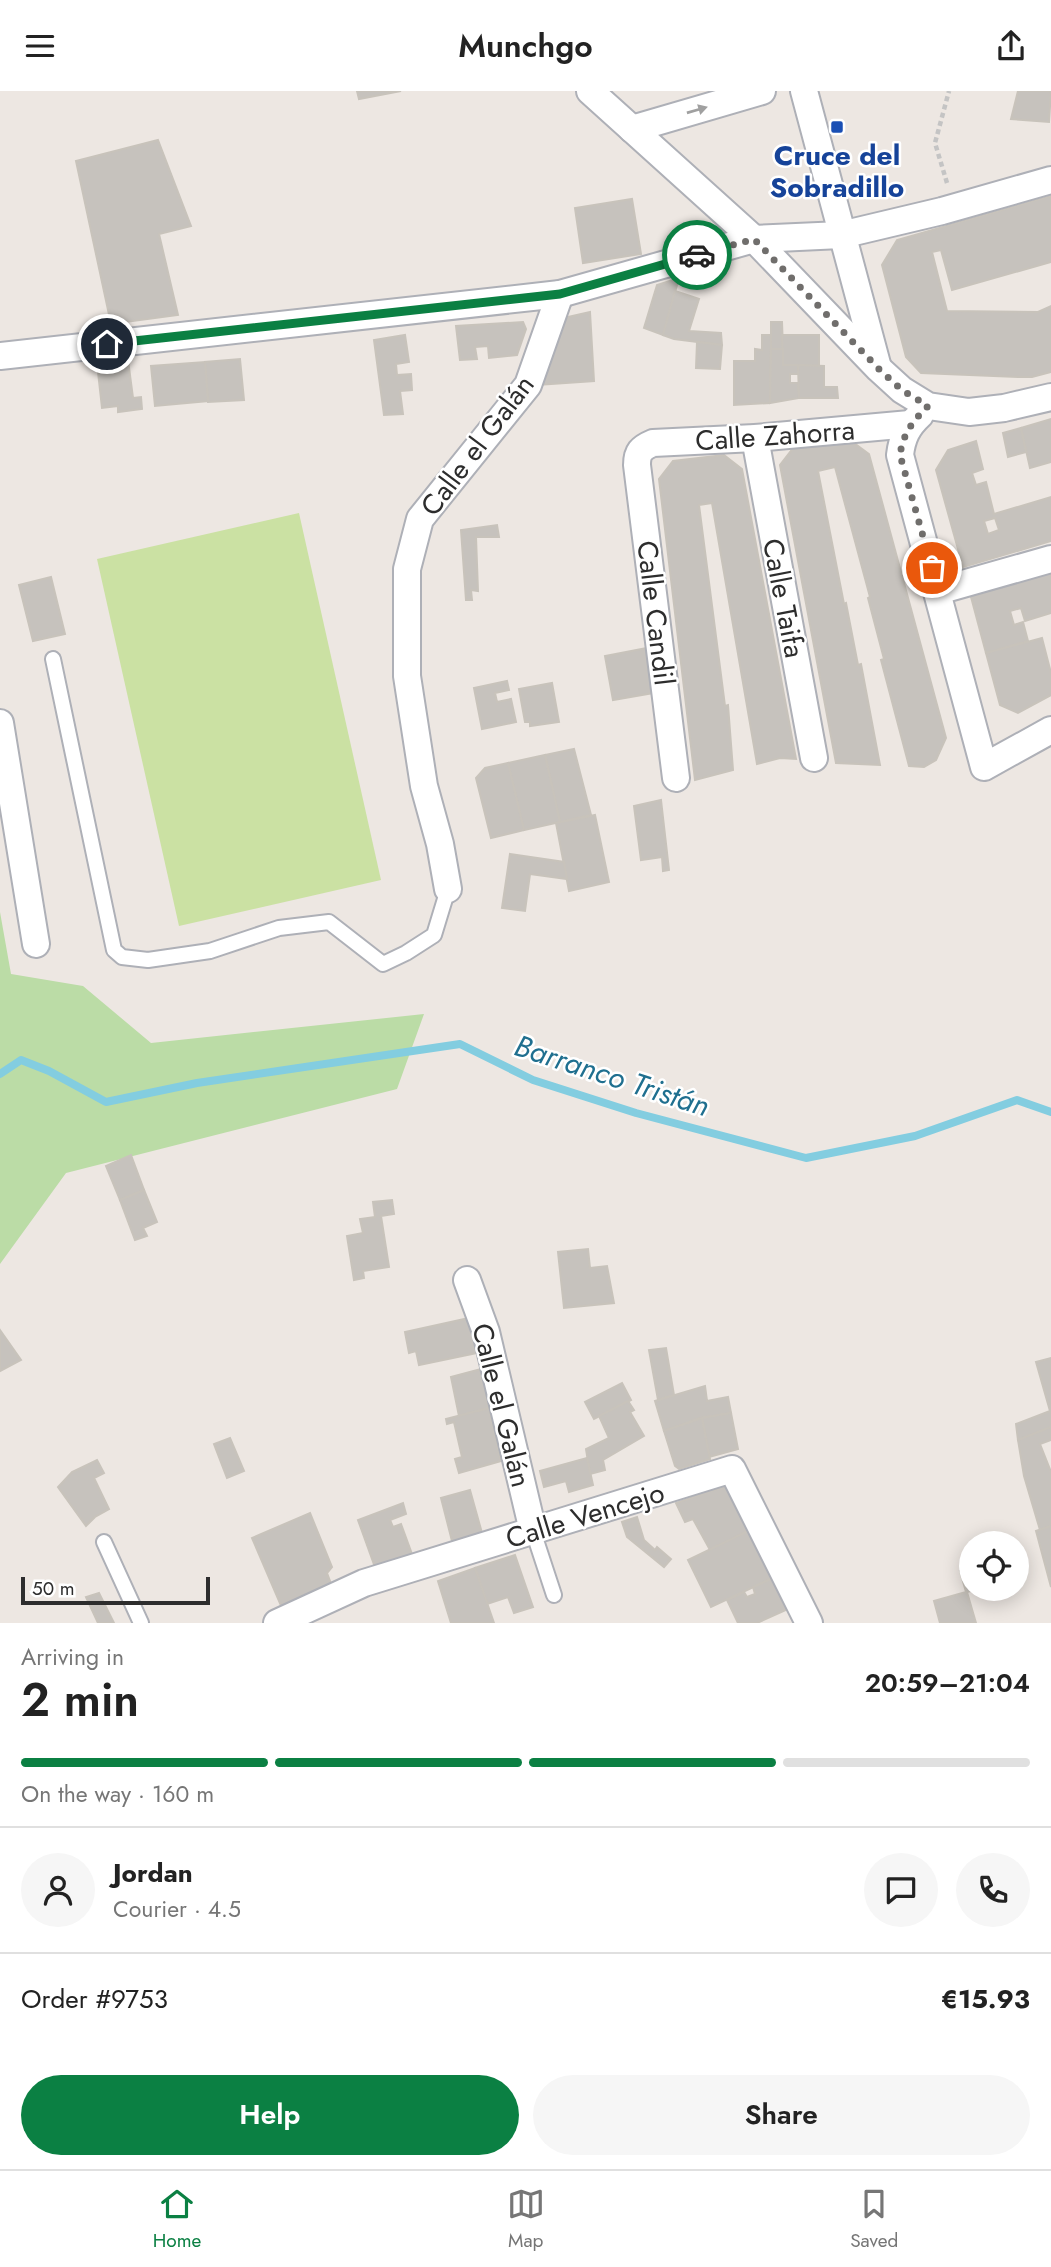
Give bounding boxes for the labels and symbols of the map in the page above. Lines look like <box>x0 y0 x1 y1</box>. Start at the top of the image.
one-way arrow <box>686 104 708 115</box>
marker: Cruce del Sobradillo <box>829 119 845 135</box>
place label: Cruce del Sobradillo <box>770 135 904 208</box>
courier <box>662 220 732 290</box>
pin <box>77 314 137 374</box>
street label: Calle el Galán <box>411 366 544 525</box>
street label: Calle Zahorra <box>694 409 856 462</box>
street label: Calle Taifa <box>752 535 815 661</box>
street label: Calle Candil <box>626 538 685 688</box>
pin <box>902 538 962 598</box>
water label: Barranco Tristán <box>509 1024 715 1127</box>
street label: Calle el Galán <box>461 1319 542 1491</box>
street label: Calle Vencejo <box>501 1472 669 1559</box>
scale bar <box>21 1574 210 1606</box>

